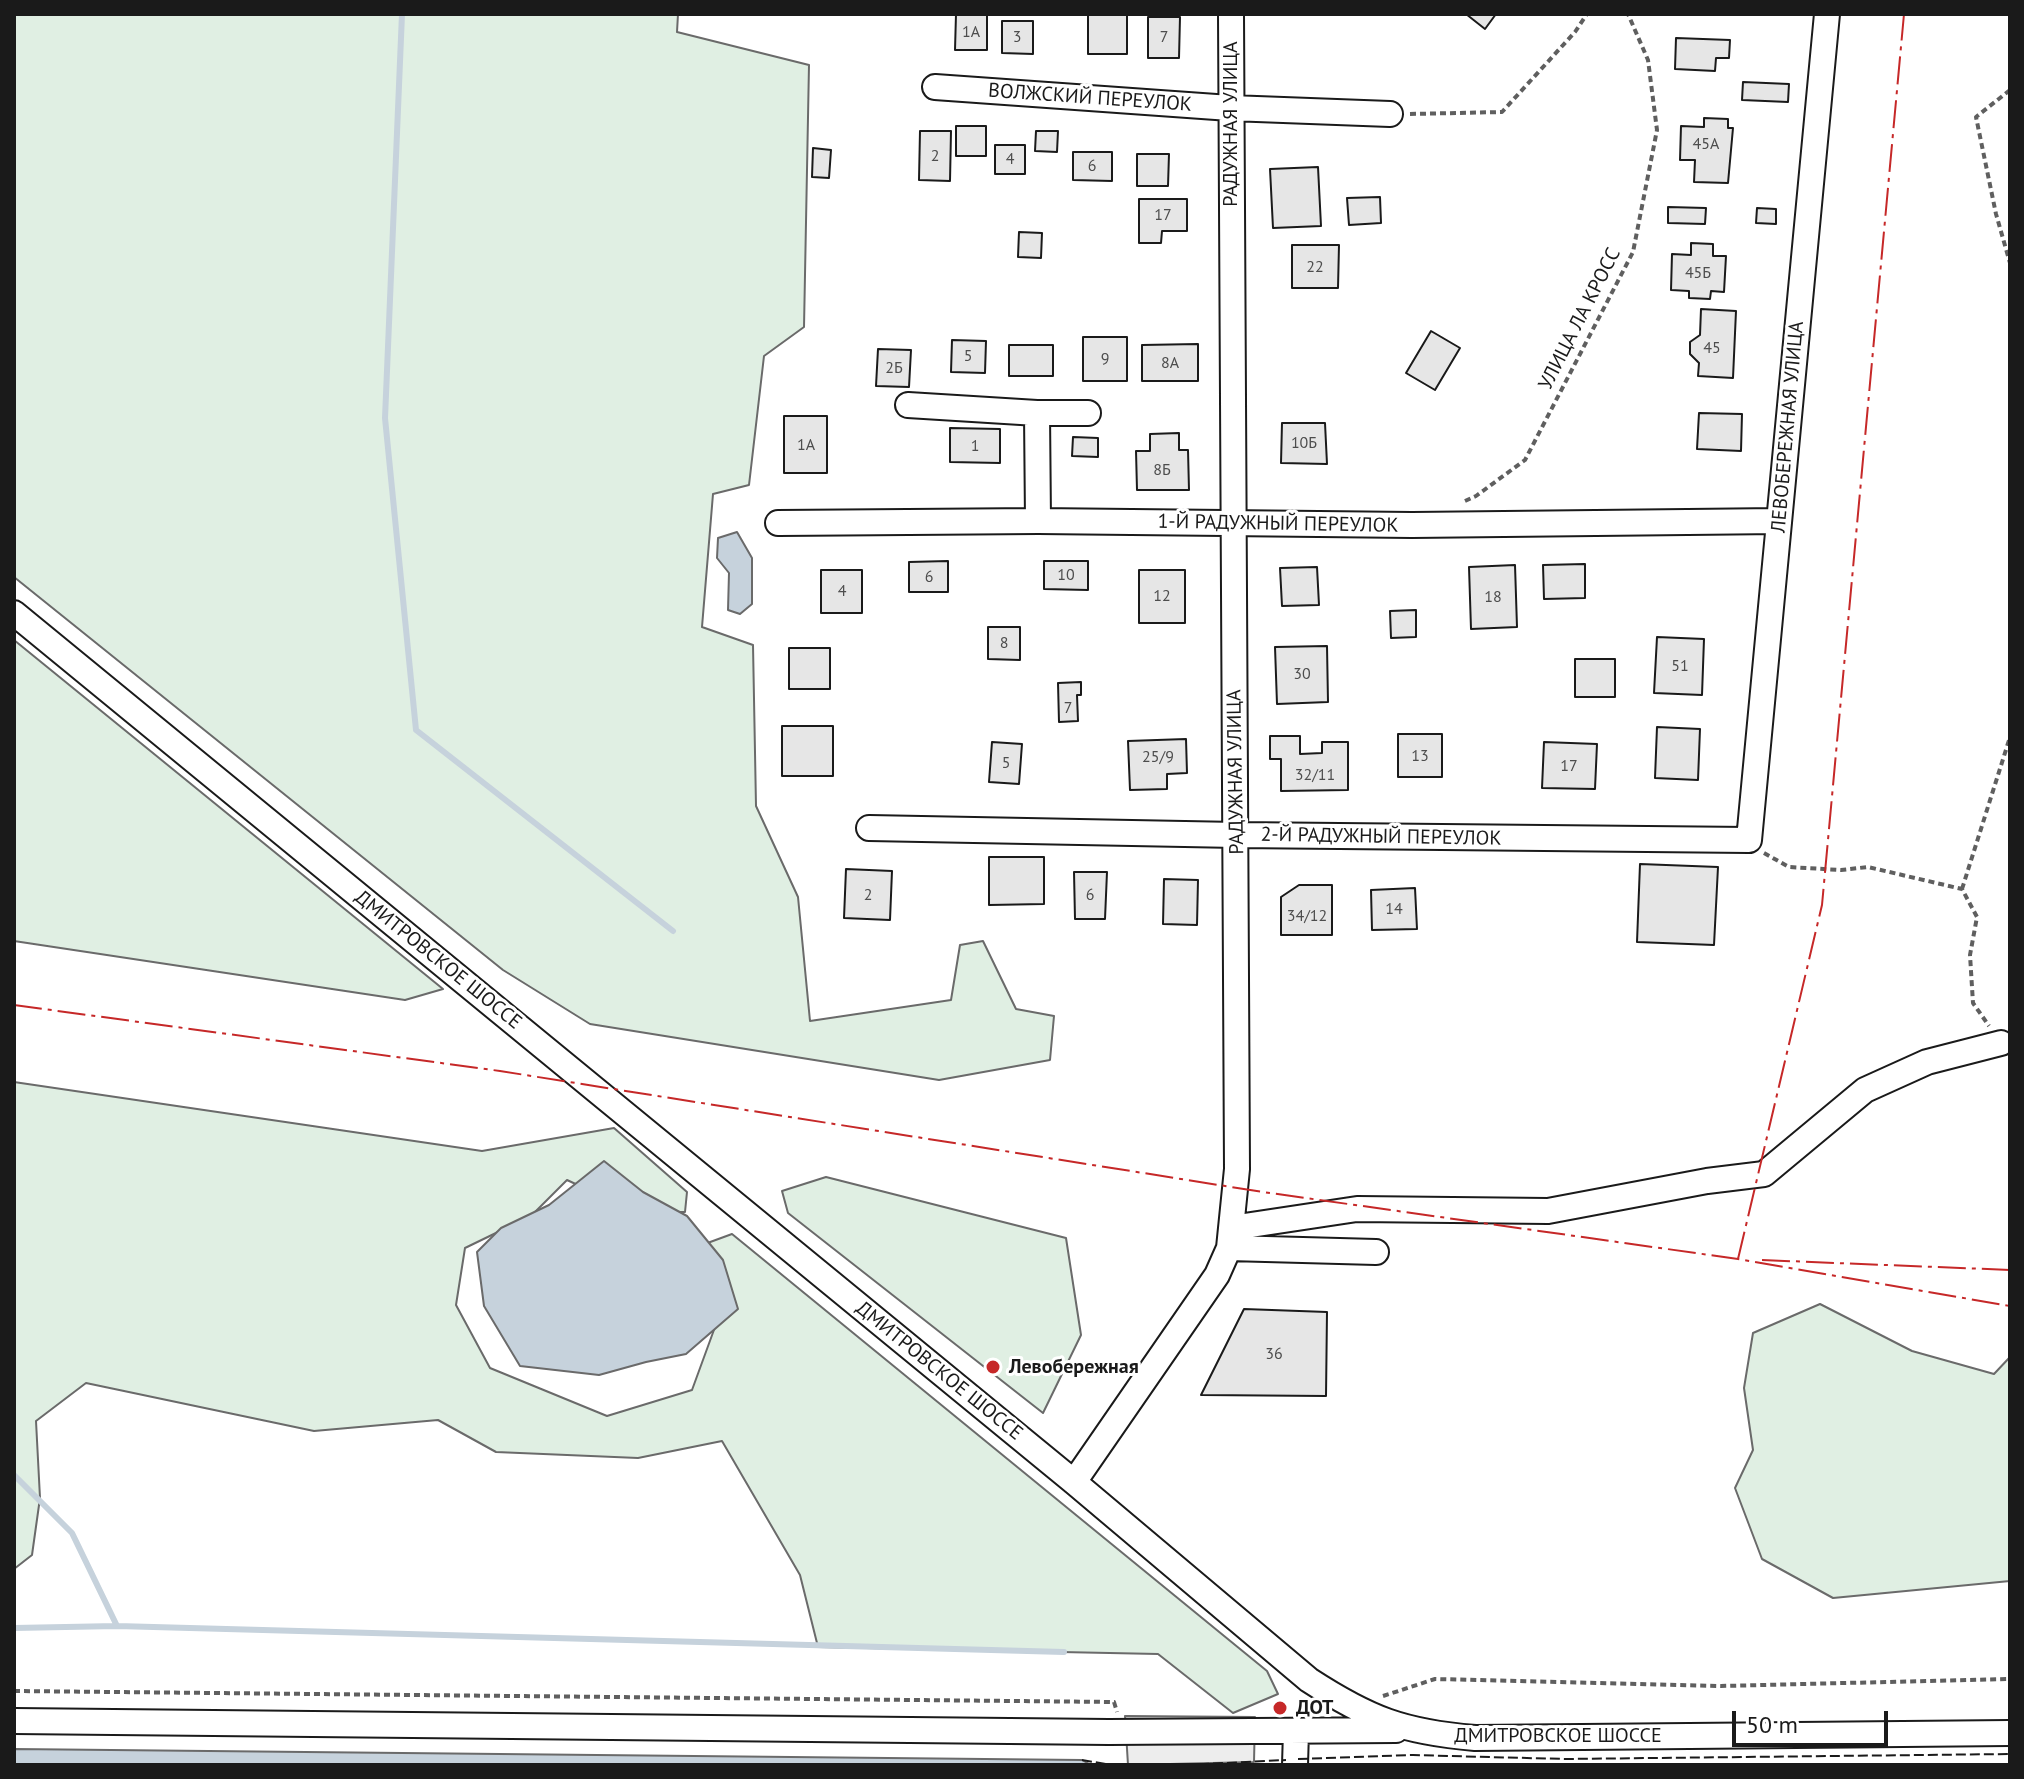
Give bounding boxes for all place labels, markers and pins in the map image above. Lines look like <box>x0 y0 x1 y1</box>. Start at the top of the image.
place label: Левобережная <box>1009 1355 1139 1379</box>
marker: Левобережная <box>984 1358 1002 1376</box>
place label: ДОТ <box>1296 1696 1333 1720</box>
marker: ДОТ <box>1271 1699 1289 1717</box>

